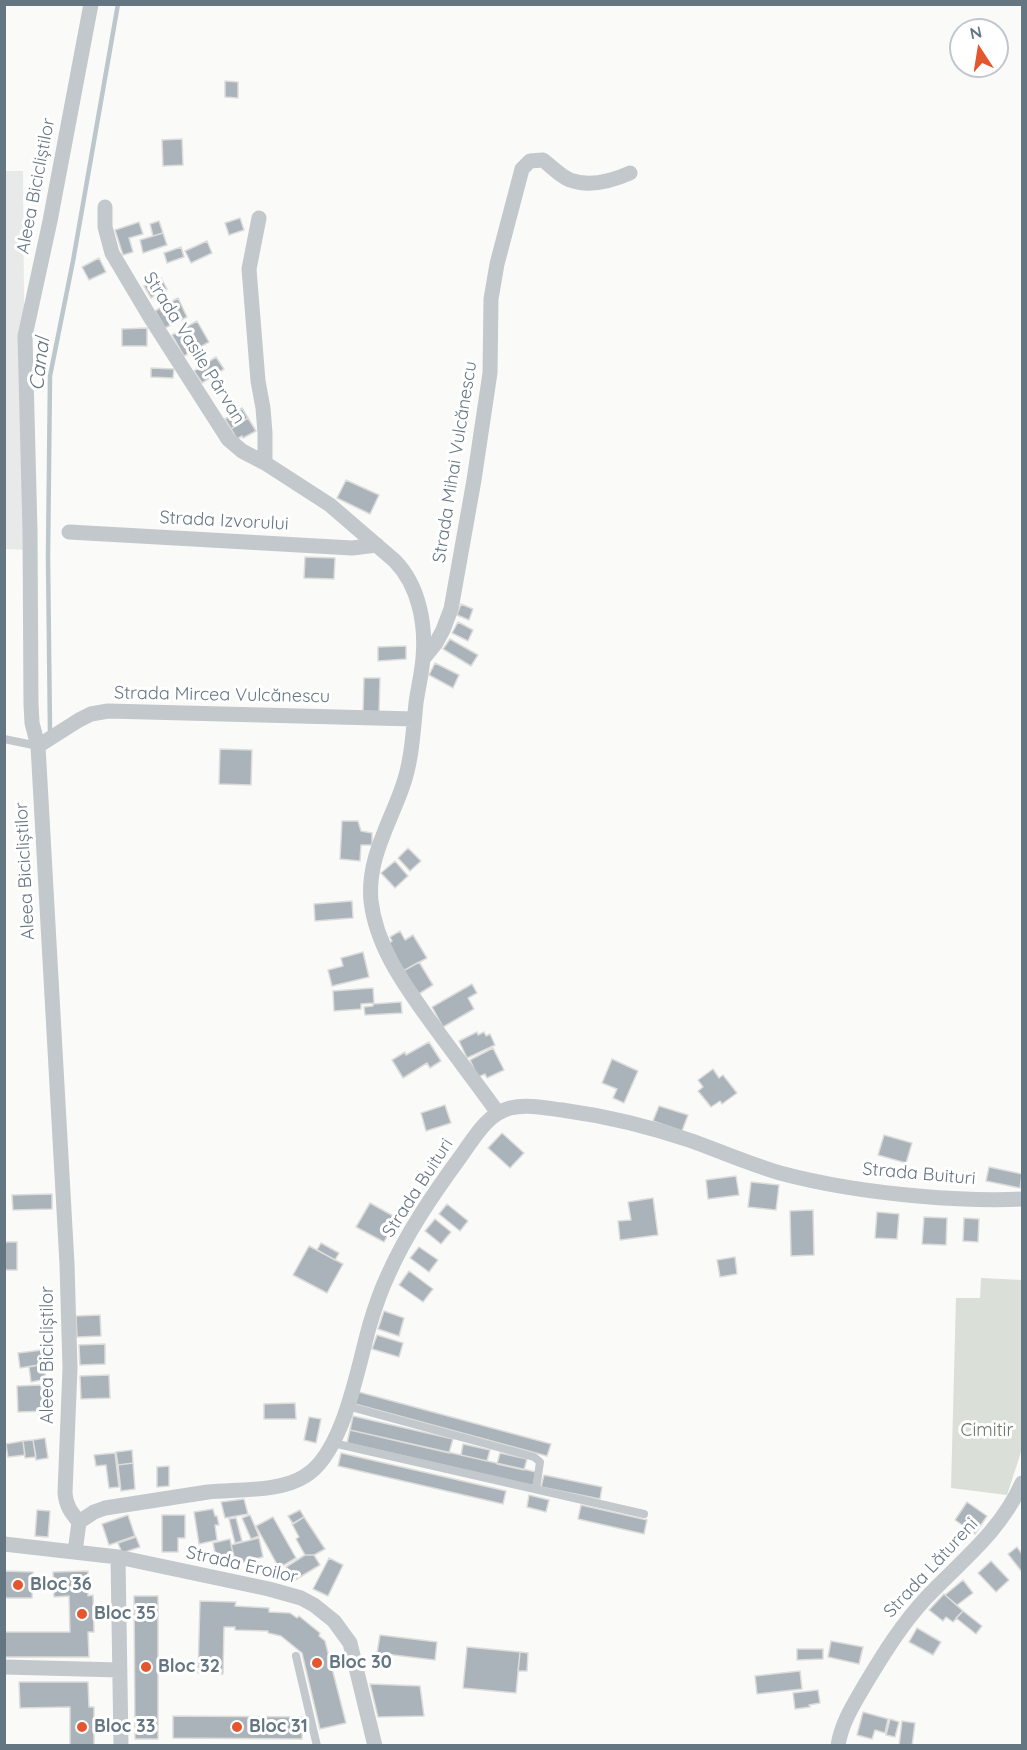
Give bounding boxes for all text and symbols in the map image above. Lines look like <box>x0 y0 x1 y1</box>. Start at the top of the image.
north arrow <box>949 18 1009 78</box>
text: N <box>968 21 983 43</box>
street label: Aleea Bicicliștilor <box>12 116 60 256</box>
street label: Strada Vasile Pârvan <box>139 268 249 428</box>
water label: Canal <box>25 336 55 392</box>
street label: Strada Mihai Vulcănescu <box>428 360 482 564</box>
street label: Strada Izvorului <box>159 507 289 535</box>
street label: Strada Mircea Vulcănescu <box>114 682 330 708</box>
street label: Aleea Bicicliștilor <box>11 801 39 941</box>
street label: Strada Buituri <box>378 1135 458 1241</box>
street label: Strada Buituri <box>862 1158 976 1190</box>
street label: Aleea Bicicliștilor <box>37 1286 59 1424</box>
park label: Cimitir <box>961 1420 1013 1442</box>
street label: Strada Lătureni <box>879 1514 983 1622</box>
street label: Strada Eroilor <box>184 1542 300 1588</box>
place label: Bloc 36 <box>30 1574 92 1596</box>
marker: Bloc 36 <box>11 1578 25 1592</box>
place label: Bloc 35 <box>94 1603 156 1625</box>
marker: Bloc 35 <box>75 1607 89 1621</box>
place label: Bloc 30 <box>329 1652 392 1674</box>
place label: Bloc 32 <box>158 1656 220 1678</box>
marker: Bloc 30 <box>310 1656 324 1670</box>
marker: Bloc 32 <box>139 1660 153 1674</box>
place label: Bloc 33 <box>94 1716 155 1738</box>
place label: Bloc 31 <box>249 1716 308 1738</box>
marker: Bloc 33 <box>75 1720 89 1734</box>
marker: Bloc 31 <box>230 1720 244 1734</box>

